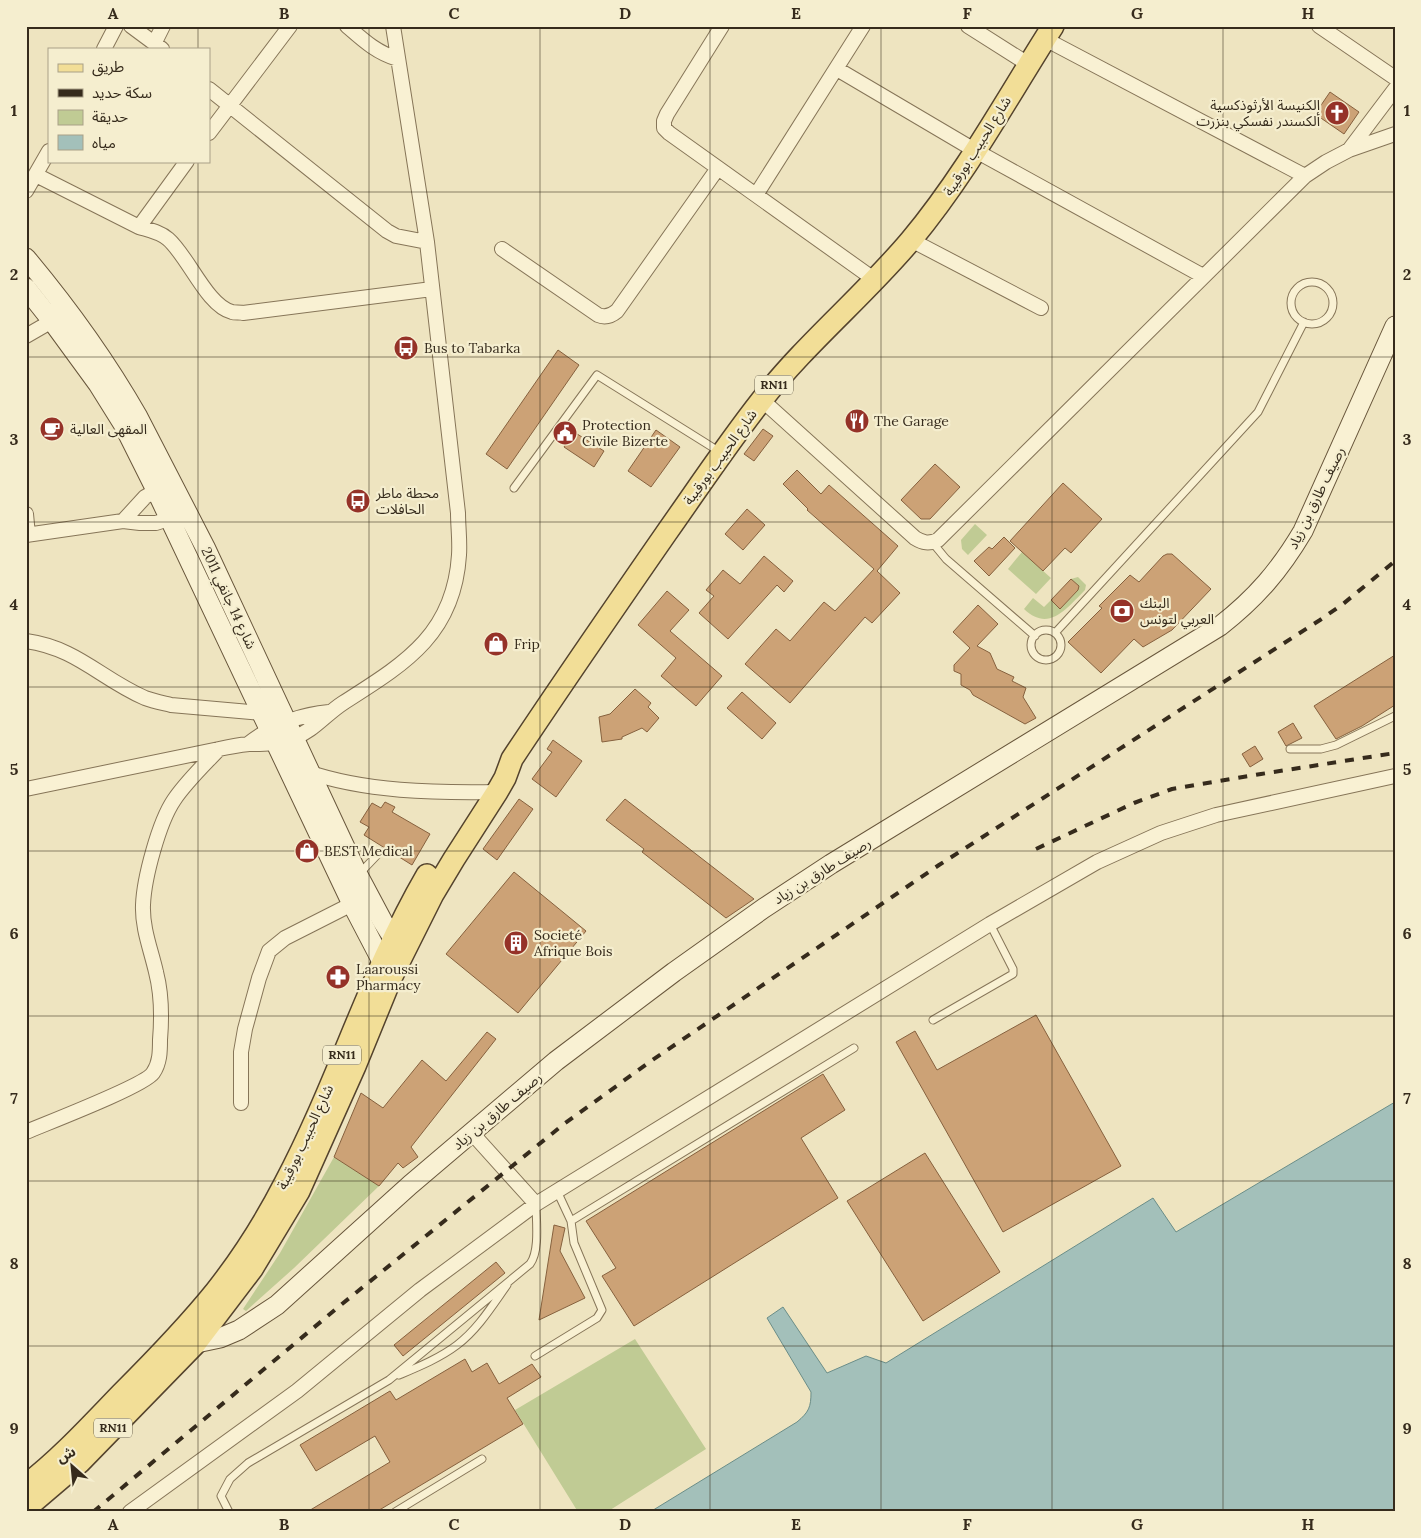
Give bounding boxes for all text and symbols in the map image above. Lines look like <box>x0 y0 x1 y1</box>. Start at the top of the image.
text: A <box>108 3 119 23</box>
text: B <box>279 3 290 23</box>
text: C <box>448 3 460 23</box>
text: D <box>619 3 631 23</box>
text: E <box>791 3 801 23</box>
text: F <box>962 3 972 23</box>
text: G <box>1131 3 1143 23</box>
text: H <box>1302 3 1315 23</box>
legend <box>48 48 210 162</box>
text: طريق <box>92 57 124 77</box>
text: سكة حديد <box>92 83 152 102</box>
street label: شارع الحبيب بورقيبة <box>939 93 1017 200</box>
place label: الكنيسة الأرثوذكسية ألكسندر نفسكي بنزرت <box>1196 96 1320 132</box>
text: 1 <box>11 100 17 120</box>
church icon: الكنيسة الأرثوذكسية ألكسندر نفسكي بنزرت <box>1324 100 1350 126</box>
text: 1 <box>1404 100 1410 120</box>
text: حديقة <box>92 107 128 126</box>
text: مياه <box>92 133 116 152</box>
text: 2 <box>10 264 18 284</box>
text: 2 <box>1403 264 1411 284</box>
bus stop icon: Bus to Tabarka <box>393 335 419 361</box>
place label: Bus to Tabarka <box>424 339 520 357</box>
road number: RN11 <box>755 376 793 394</box>
street label: شارع الحبيب بورقيبة <box>679 406 762 510</box>
restaurant icon: The Garage <box>844 408 870 434</box>
place label: The Garage <box>874 412 949 430</box>
cafe icon: المقهى العالية <box>39 416 65 442</box>
place label: Protection Civile Bizerte <box>582 416 669 450</box>
place label: المقهى العالية <box>70 420 147 438</box>
public building icon: Protection Civile Bizerte <box>552 420 578 446</box>
text: 3 <box>10 429 19 449</box>
text: 3 <box>1403 429 1412 449</box>
street label: رصيف طارق بن زياد <box>1283 444 1349 552</box>
place label: محطة ماطر الحافلات <box>375 484 439 518</box>
bus stop icon: محطة ماطر الحافلات <box>345 488 371 514</box>
street label: شارع 14 جانفي 2011 <box>195 544 261 653</box>
text: 4 <box>10 594 19 614</box>
place label: البنك العربي لتونس <box>1140 594 1214 630</box>
text: 4 <box>1403 594 1412 614</box>
bank icon: البنك العربي لتونس <box>1109 598 1135 624</box>
shop icon: Frip <box>483 631 509 657</box>
place label: Frip <box>514 635 540 653</box>
text: 5 <box>10 759 19 779</box>
text: 5 <box>1403 759 1412 779</box>
street label: رصيف طارق بن زياد <box>770 834 874 908</box>
shop icon: BEST Medical <box>294 838 320 864</box>
place label: BEST Medical <box>324 842 413 860</box>
text: 6 <box>9 923 19 943</box>
text: 6 <box>1402 923 1412 943</box>
place label: Societé Afrique Bois <box>533 926 613 960</box>
building icon: Societé Afrique Bois <box>503 930 529 956</box>
place label: Laaroussi Pharmacy <box>356 960 421 994</box>
pharmacy icon: Laaroussi Pharmacy <box>325 964 351 990</box>
road number: RN11 <box>323 1046 361 1064</box>
street label: رصيف طارق بن زياد <box>448 1068 546 1154</box>
street label: شارع الحبيب بورقيبة <box>273 1081 339 1193</box>
text: 7 <box>10 1088 18 1108</box>
text: 7 <box>1403 1088 1411 1108</box>
text: 8 <box>9 1253 19 1273</box>
text: 8 <box>1402 1253 1412 1273</box>
text: 9 <box>9 1418 19 1438</box>
text: 9 <box>1402 1418 1412 1438</box>
road number: RN11 <box>94 1419 132 1438</box>
north arrow <box>48 1440 98 1490</box>
text: ش <box>53 1442 79 1467</box>
text: A <box>108 1514 119 1534</box>
text: B <box>279 1514 290 1534</box>
text: C <box>448 1514 460 1534</box>
text: D <box>619 1514 631 1534</box>
text: E <box>791 1514 801 1534</box>
text: F <box>962 1514 972 1534</box>
text: G <box>1131 1514 1143 1534</box>
text: H <box>1302 1514 1315 1534</box>

